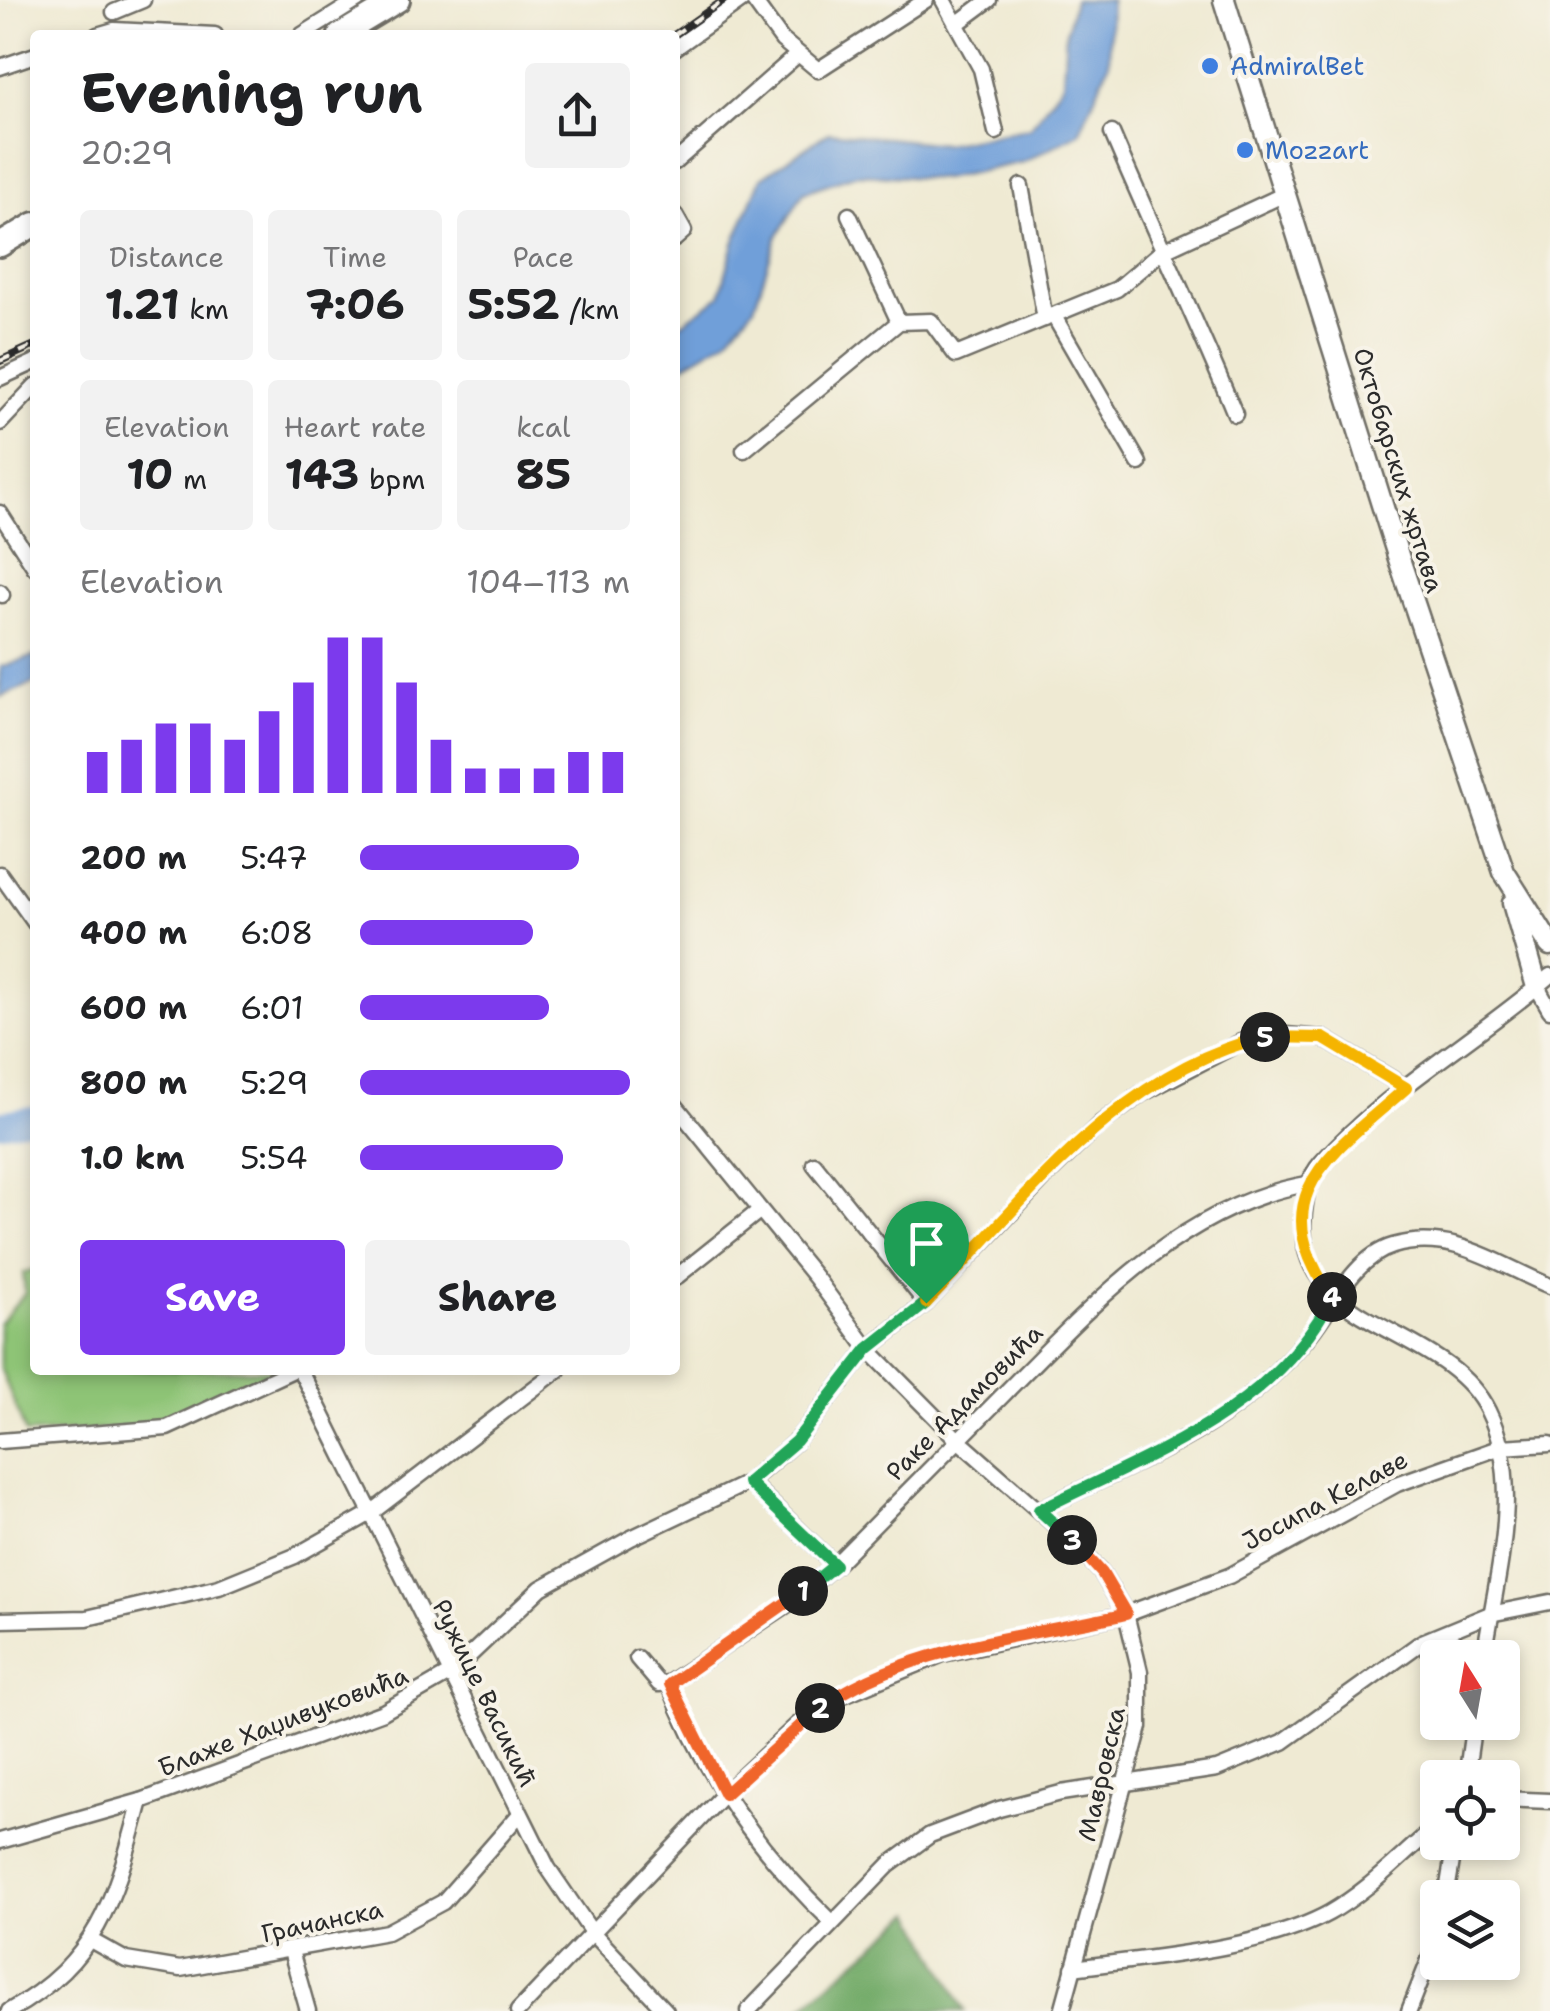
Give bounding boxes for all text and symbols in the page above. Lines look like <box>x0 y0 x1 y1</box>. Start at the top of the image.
place label: AdmiralBet <box>1230 49 1364 83</box>
marker: AdmiralBet <box>1199 55 1221 77</box>
text: Evening run <box>80 56 423 130</box>
button: share <box>525 63 630 168</box>
text: 20:29 <box>80 131 173 174</box>
place label: Mozzart <box>1265 133 1369 167</box>
marker: Mozzart <box>1234 139 1256 161</box>
text: Distance <box>109 238 224 276</box>
text: Time <box>323 238 387 276</box>
text: Pace <box>513 238 574 276</box>
text: 1.21 <box>104 276 180 332</box>
text: 7:06 <box>305 276 405 332</box>
text: 5:52 <box>467 276 560 332</box>
text: km <box>180 290 229 328</box>
text: /km <box>560 290 619 328</box>
street label: Октобарских жртава <box>1346 343 1453 597</box>
text: Elevation <box>104 408 229 446</box>
text: Heart rate <box>284 408 426 446</box>
text: kcal <box>516 408 571 446</box>
text: 10 <box>126 446 173 502</box>
text: 143 <box>285 446 360 502</box>
text: 85 <box>515 446 571 502</box>
text: m <box>173 460 207 498</box>
text: bpm <box>360 460 425 498</box>
text: Elevation <box>80 560 223 603</box>
text: 104–113 m <box>466 560 630 603</box>
text: 200 m <box>80 836 187 879</box>
text: 5:47 <box>240 836 308 879</box>
text: 400 m <box>80 911 187 954</box>
text: 6:08 <box>240 911 313 954</box>
text: 600 m <box>80 986 187 1029</box>
text: 6:01 <box>240 986 304 1029</box>
pin: 5 <box>1240 1012 1290 1062</box>
text: 5 <box>1256 1018 1274 1056</box>
text: 800 m <box>80 1061 187 1104</box>
text: 5:29 <box>240 1061 309 1104</box>
text: 1.0 km <box>80 1136 185 1179</box>
text: 5:54 <box>240 1136 308 1179</box>
pin <box>884 1201 969 1304</box>
icon: arrive <box>899 1216 954 1271</box>
button: Save <box>80 1240 345 1355</box>
button: Share <box>365 1240 630 1355</box>
pin: 4 <box>1307 1272 1357 1322</box>
text: 4 <box>1322 1278 1342 1316</box>
street label: Раке Адамовића <box>878 1316 1050 1488</box>
street label: Јосипа Келаве <box>1236 1442 1414 1558</box>
pin: 3 <box>1047 1515 1097 1565</box>
text: 3 <box>1062 1521 1082 1559</box>
pin: 1 <box>778 1566 828 1616</box>
text: 1 <box>797 1572 809 1610</box>
street label: Ружице Васикић <box>425 1593 545 1793</box>
north arrow <box>1420 1640 1520 1740</box>
map controls <box>1420 1640 1520 1980</box>
street label: Блаже Хаџивуковића <box>153 1657 413 1784</box>
pin: 2 <box>795 1683 845 1733</box>
text: 2 <box>810 1689 830 1727</box>
street label: Мавровска <box>1069 1703 1133 1844</box>
button: locate <box>1420 1760 1520 1860</box>
button: layers <box>1420 1880 1520 1980</box>
street label: Грачанска <box>258 1891 386 1950</box>

